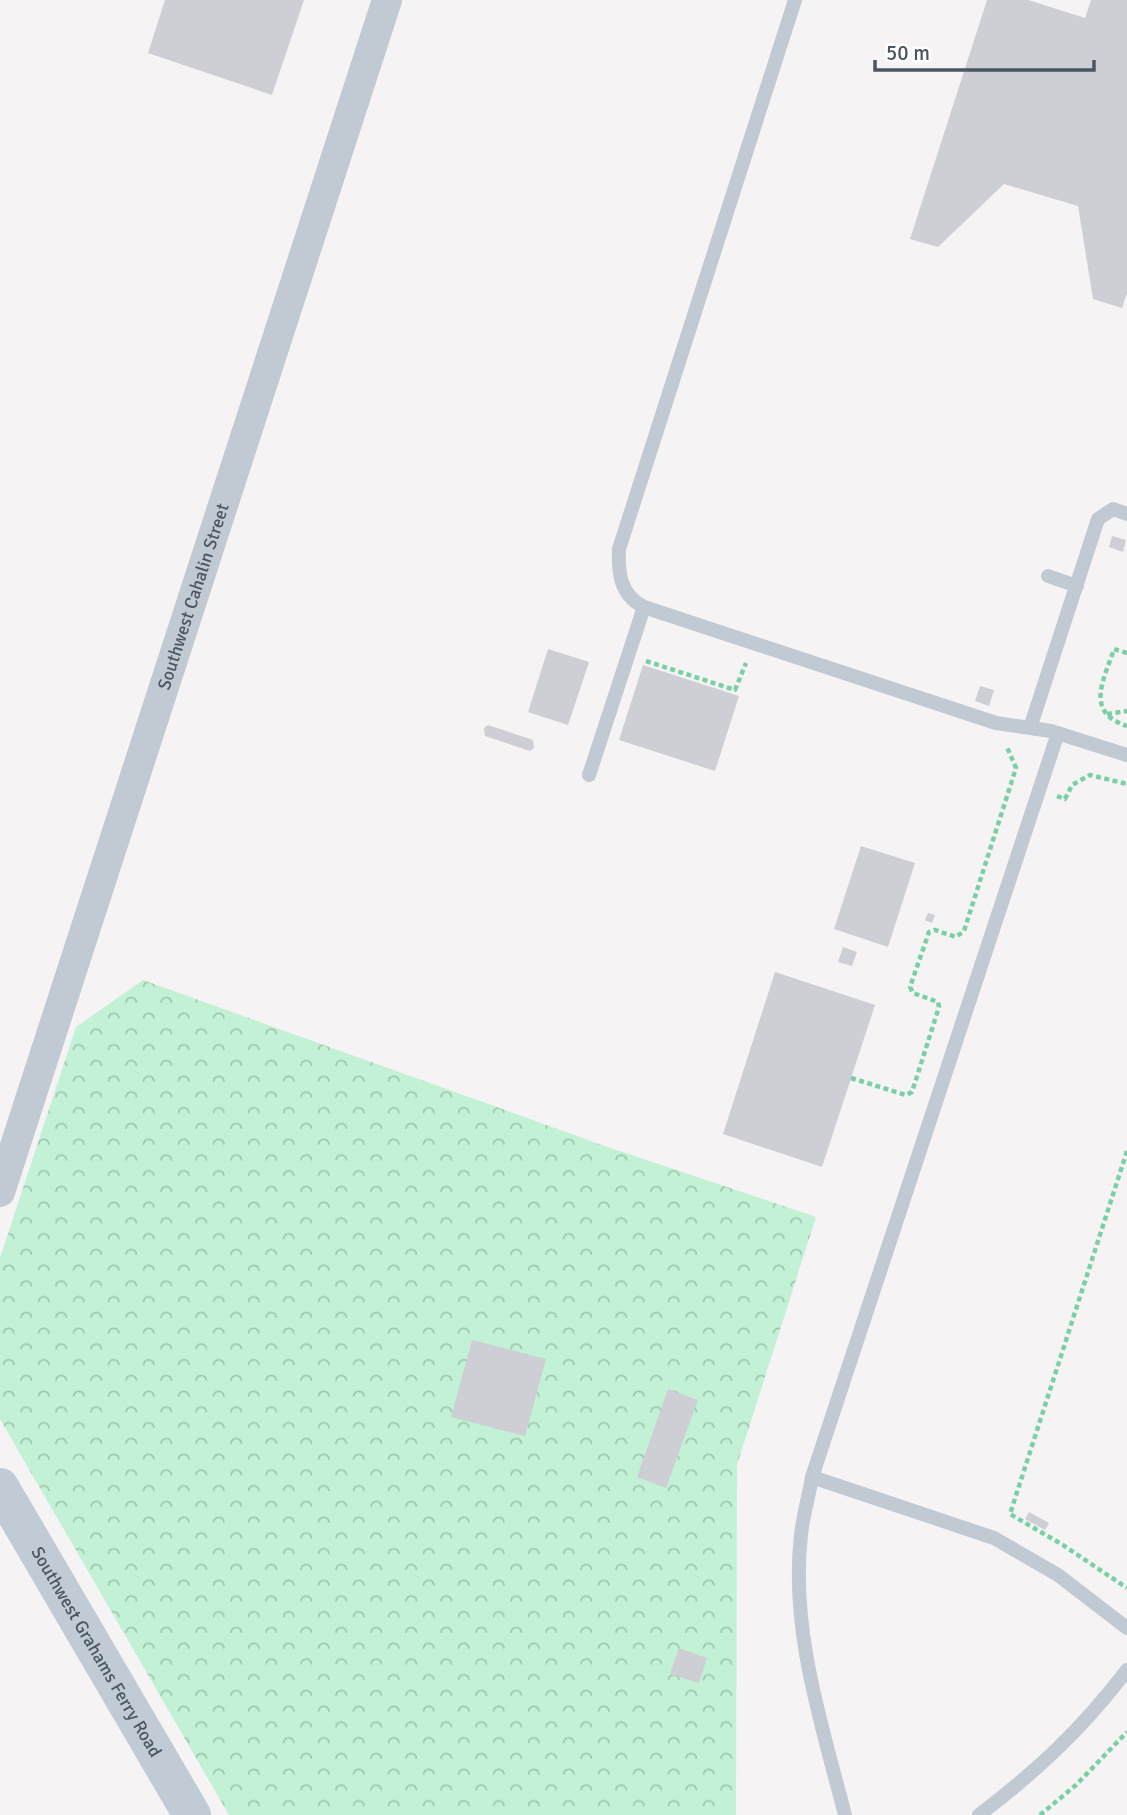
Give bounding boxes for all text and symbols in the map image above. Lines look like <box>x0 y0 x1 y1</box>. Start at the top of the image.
scale bar <box>875 28 1094 72</box>
text: 50 m <box>886 40 930 66</box>
street label: Southwest Cahalin Street <box>153 501 234 693</box>
street label: Southwest Grahams Ferry Road <box>26 1543 167 1761</box>

